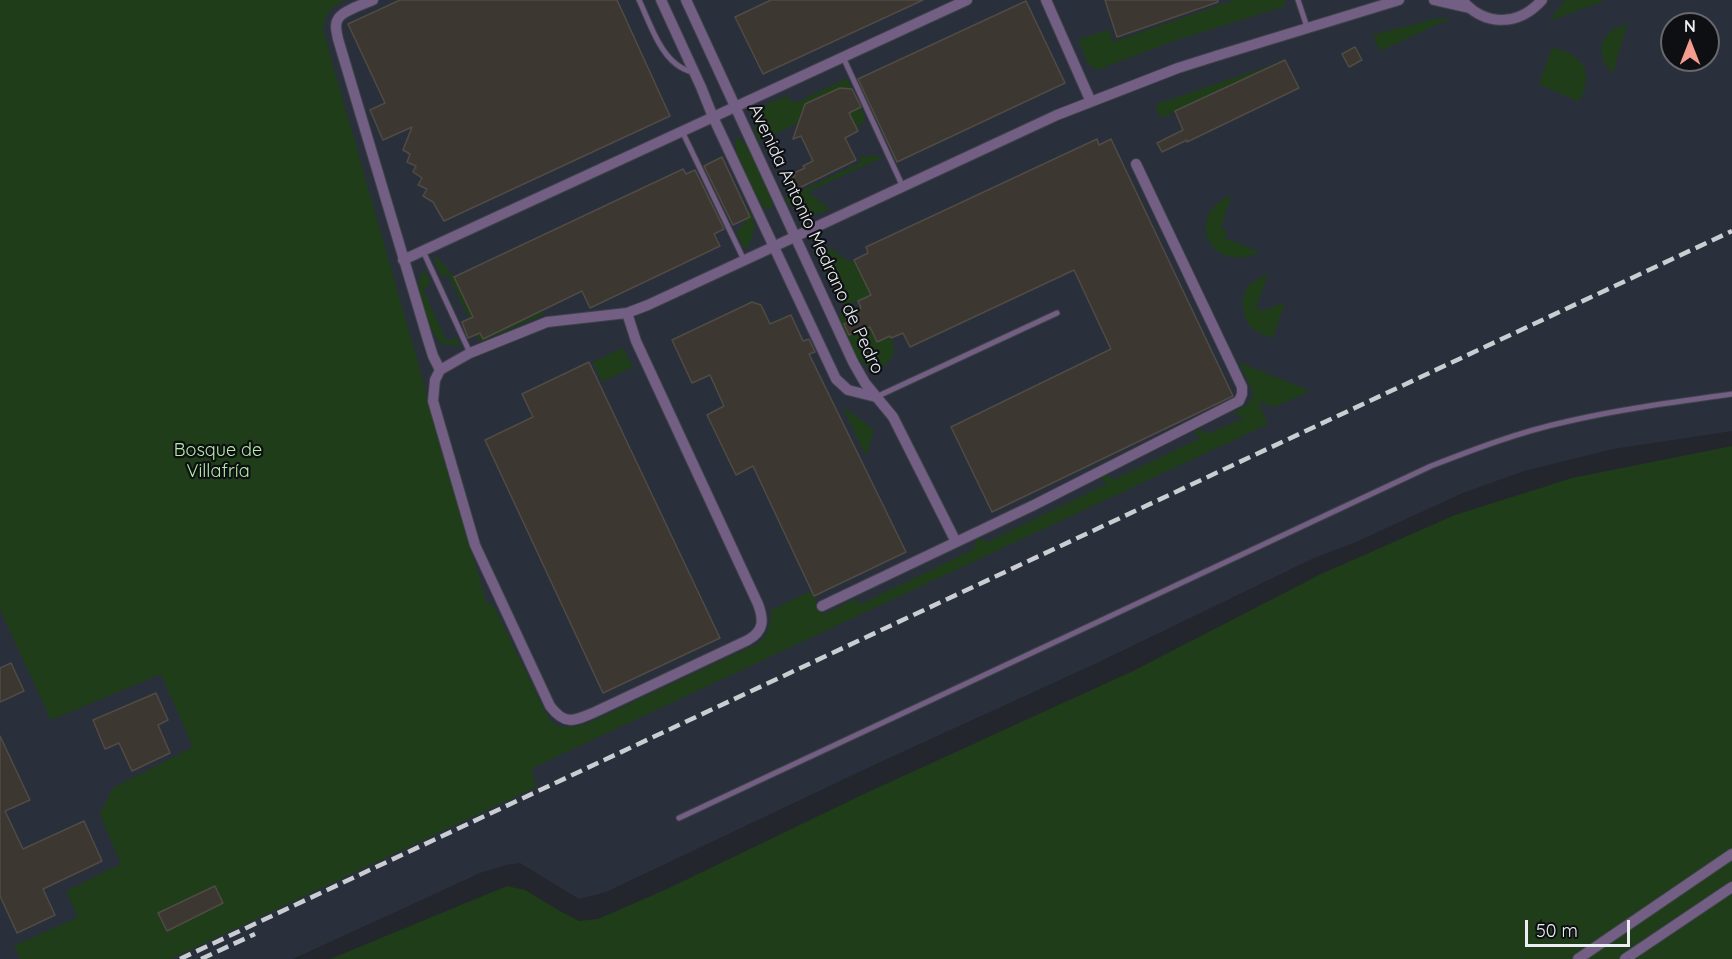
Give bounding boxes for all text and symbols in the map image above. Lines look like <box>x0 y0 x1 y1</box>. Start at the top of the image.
north arrow <box>1660 12 1720 72</box>
text: N <box>1684 16 1696 36</box>
street label: Avenida Antonio Medrano de Pedro <box>744 101 888 377</box>
park label: Bosque de Villafría <box>174 440 262 482</box>
scale bar <box>1528 908 1633 946</box>
text: 50 m <box>1536 919 1578 942</box>

